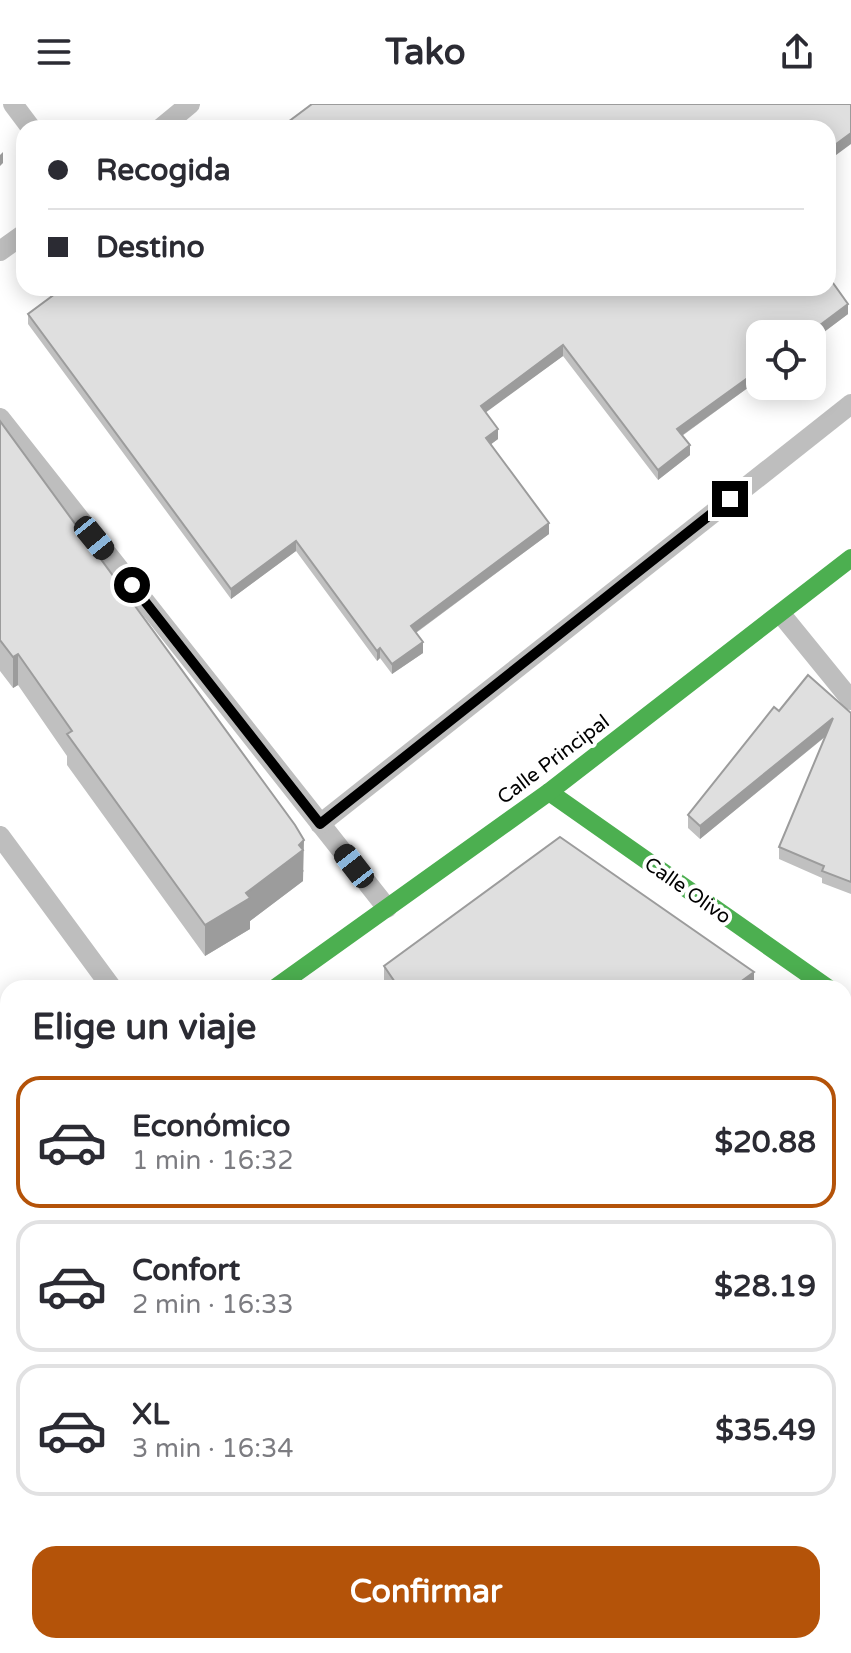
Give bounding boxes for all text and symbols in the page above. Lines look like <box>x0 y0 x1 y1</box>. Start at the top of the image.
icon: menu <box>32 30 76 74</box>
icon: share <box>775 30 819 74</box>
text: Tako <box>385 31 466 74</box>
text: Recogida <box>96 152 231 189</box>
text: Destino <box>96 229 205 266</box>
map controls <box>746 320 826 400</box>
button: locate <box>746 320 826 400</box>
route end <box>712 481 748 517</box>
car <box>70 512 118 564</box>
route start <box>114 567 150 603</box>
street label: Calle Principal <box>493 710 614 810</box>
car <box>330 840 378 892</box>
street label: Calle Olivo <box>639 852 735 929</box>
text: Elige un viaje <box>32 1006 256 1049</box>
icon: car <box>36 1106 108 1178</box>
text: Económico <box>132 1108 290 1145</box>
text: $20.88 <box>715 1124 816 1161</box>
text: 1 min · 16:32 <box>132 1145 294 1176</box>
icon: car <box>36 1250 108 1322</box>
text: Confort <box>132 1252 240 1289</box>
text: $28.19 <box>714 1268 816 1305</box>
text: 2 min · 16:33 <box>132 1289 294 1320</box>
icon: car <box>36 1394 108 1466</box>
text: XL <box>132 1396 169 1433</box>
text: $35.49 <box>715 1412 816 1449</box>
text: 3 min · 16:34 <box>132 1433 294 1464</box>
button: Confirmar <box>32 1546 820 1638</box>

